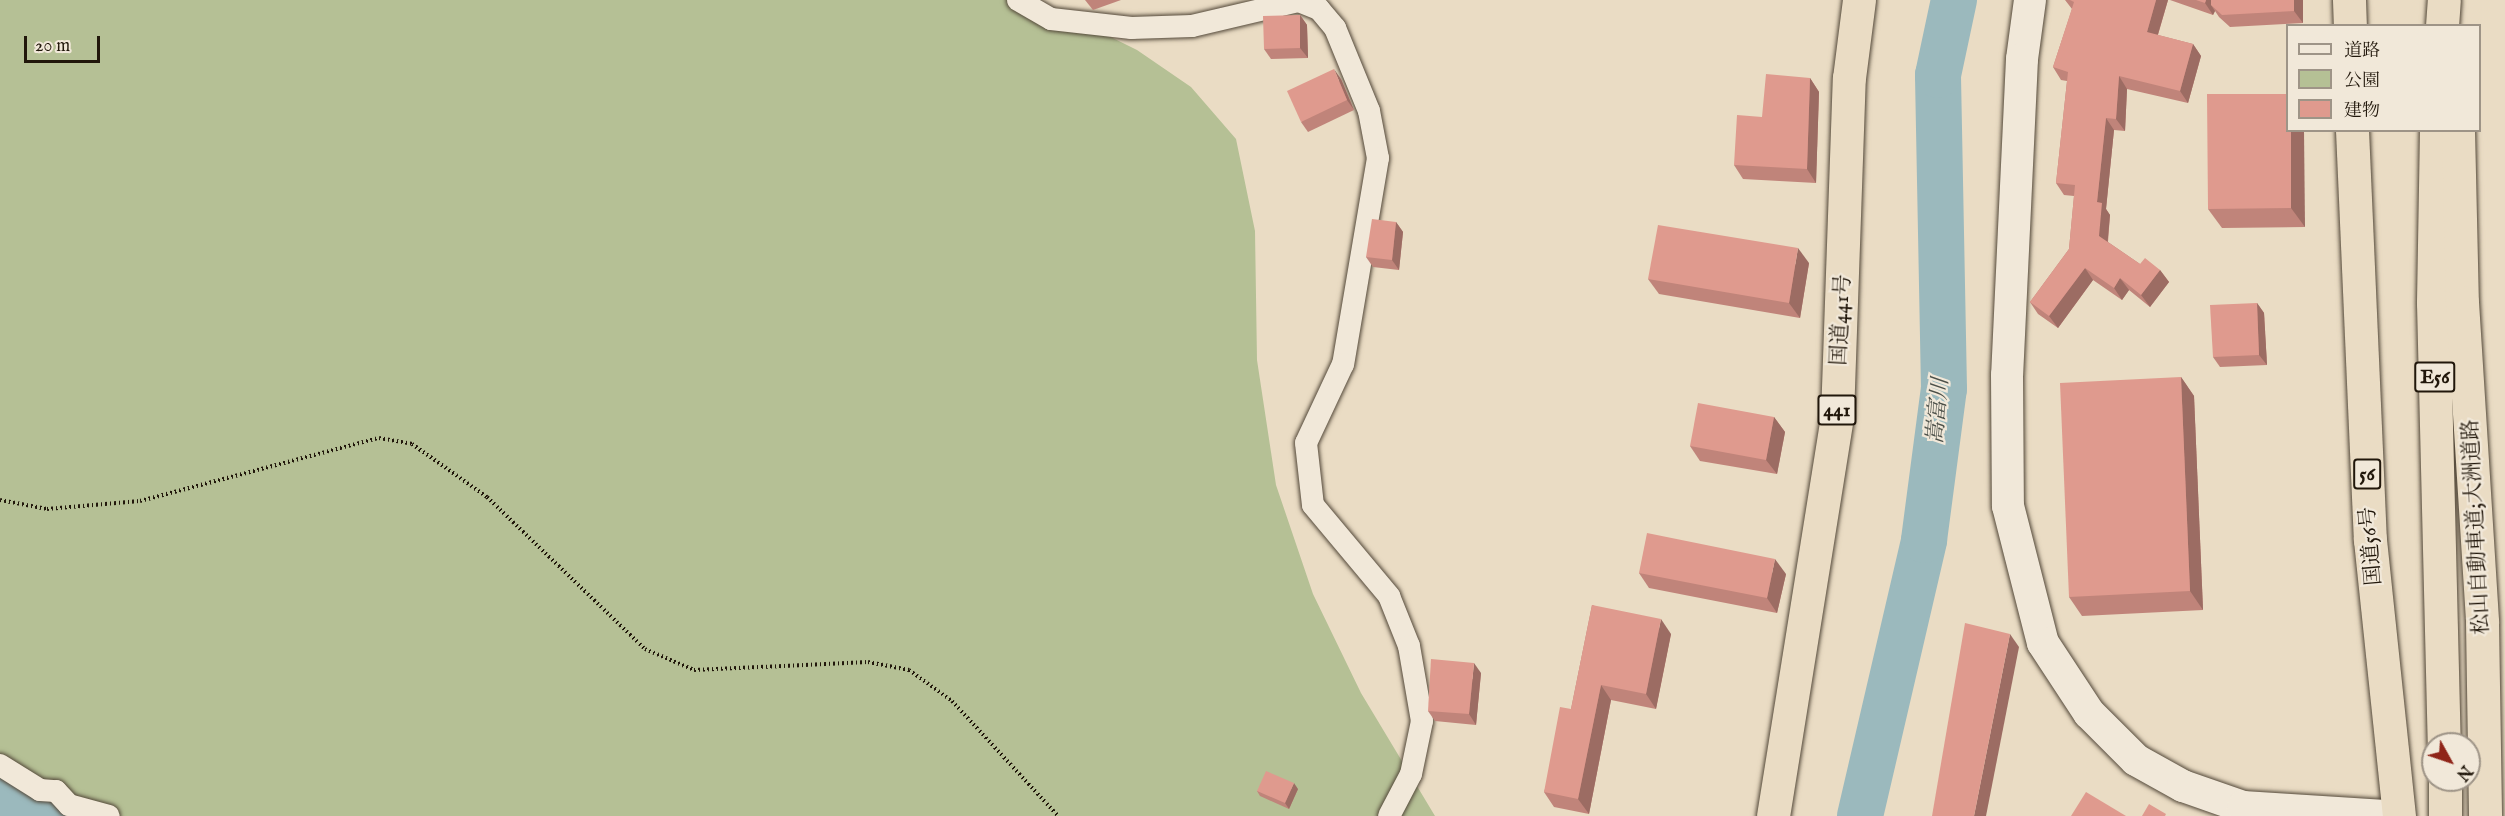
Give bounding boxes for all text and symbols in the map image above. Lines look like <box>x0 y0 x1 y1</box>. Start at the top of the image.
scale bar <box>27 24 104 62</box>
legend <box>2286 24 2481 132</box>
text: 20 m <box>35 35 70 58</box>
text: 道路 <box>2344 40 2380 63</box>
text: 公園 <box>2344 70 2380 93</box>
text: 建物 <box>2344 100 2380 123</box>
street label: 国道441号 <box>1827 274 1857 366</box>
road number: E56 <box>2414 360 2456 394</box>
water label: 嵩富川 <box>1923 377 1955 445</box>
road number: 441 <box>1816 393 1858 427</box>
street label: 松山自動車道;大洲道路 <box>2459 419 2495 635</box>
road number: 56 <box>2352 457 2382 491</box>
street label: 国道56号 <box>2356 505 2388 587</box>
north arrow <box>2421 732 2481 792</box>
text: N <box>2451 761 2475 784</box>

